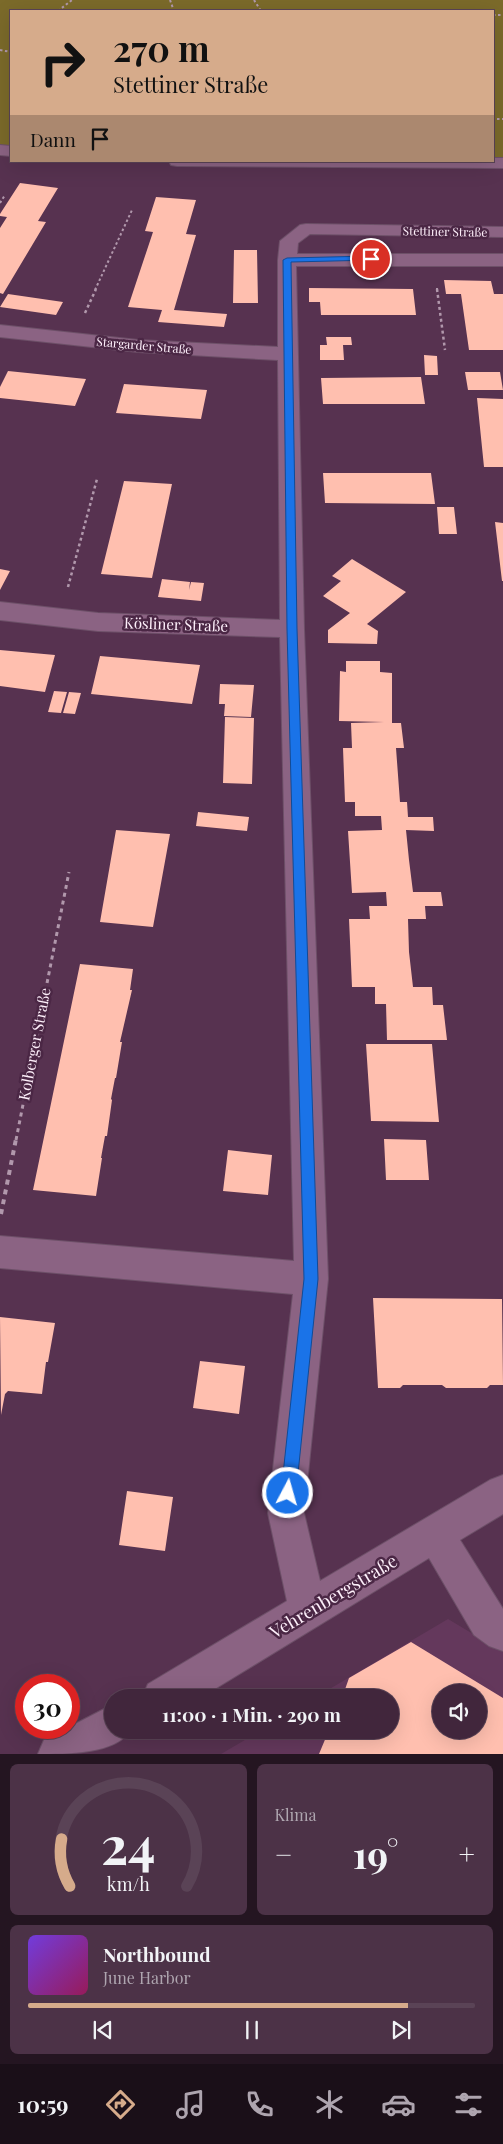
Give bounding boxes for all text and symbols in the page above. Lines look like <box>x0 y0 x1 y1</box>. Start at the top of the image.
text: 270 m <box>113 24 210 71</box>
icon: right <box>30 30 95 95</box>
text: Stettiner Straße <box>113 69 268 99</box>
icon: arrive <box>86 125 114 153</box>
text: Dann <box>30 126 76 152</box>
street label: Stettiner Straße <box>402 222 488 240</box>
pin <box>350 238 392 280</box>
icon: arrive <box>357 245 385 273</box>
street label: Stargarder Straße <box>96 333 192 357</box>
street label: Kösliner Straße <box>124 612 228 636</box>
street label: Kolberger Straße <box>13 986 55 1102</box>
position arrow <box>261 1466 313 1518</box>
street label: Vehrenbergstraße <box>264 1548 401 1644</box>
speed limit sign: 30 <box>15 1674 80 1739</box>
map controls <box>432 1684 487 1739</box>
button: sound <box>432 1684 487 1739</box>
text: 11:00 · 1 Min. · 290 m <box>162 1701 341 1727</box>
text: Klima <box>275 1804 316 1825</box>
text: 24 <box>101 1809 156 1878</box>
text: 19° <box>353 1828 399 1879</box>
text: − <box>275 1835 293 1872</box>
text: + <box>459 1835 475 1872</box>
text: km/h <box>107 1872 150 1895</box>
text: Northbound <box>103 1941 211 1967</box>
text: June Harbor <box>103 1967 191 1988</box>
icon: previous <box>89 2016 117 2044</box>
icon: pause <box>238 2016 266 2044</box>
icon: next <box>387 2016 415 2044</box>
icon: directions <box>103 2087 138 2122</box>
icon: music <box>173 2087 208 2122</box>
icon: phone <box>242 2087 277 2122</box>
icon: climate <box>312 2087 347 2122</box>
icon: car <box>381 2087 416 2122</box>
icon: filters <box>451 2087 486 2122</box>
text: 10:59 <box>17 2089 69 2119</box>

